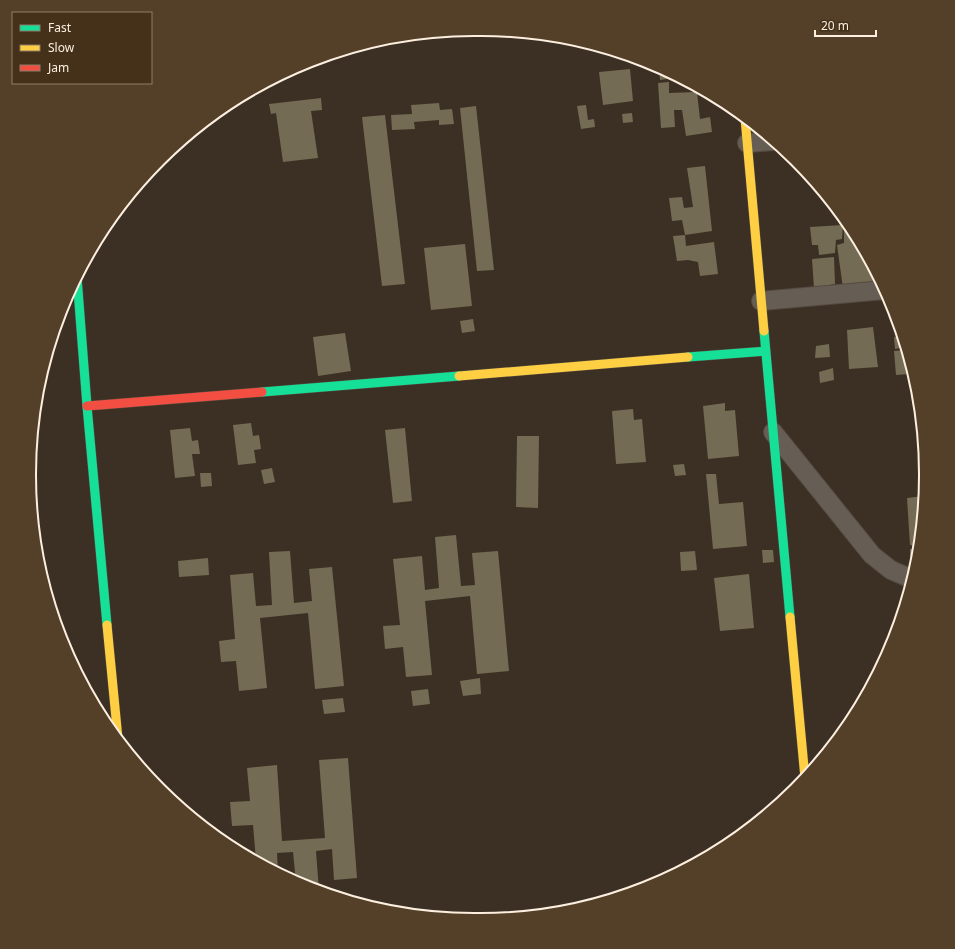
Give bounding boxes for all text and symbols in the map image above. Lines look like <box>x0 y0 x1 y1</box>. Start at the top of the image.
legend <box>12 12 152 84</box>
scale bar <box>815 12 876 38</box>
text: 20 m <box>821 17 849 34</box>
text: Fast <box>48 19 72 36</box>
text: Slow <box>48 39 75 56</box>
text: Jam <box>47 59 69 76</box>

